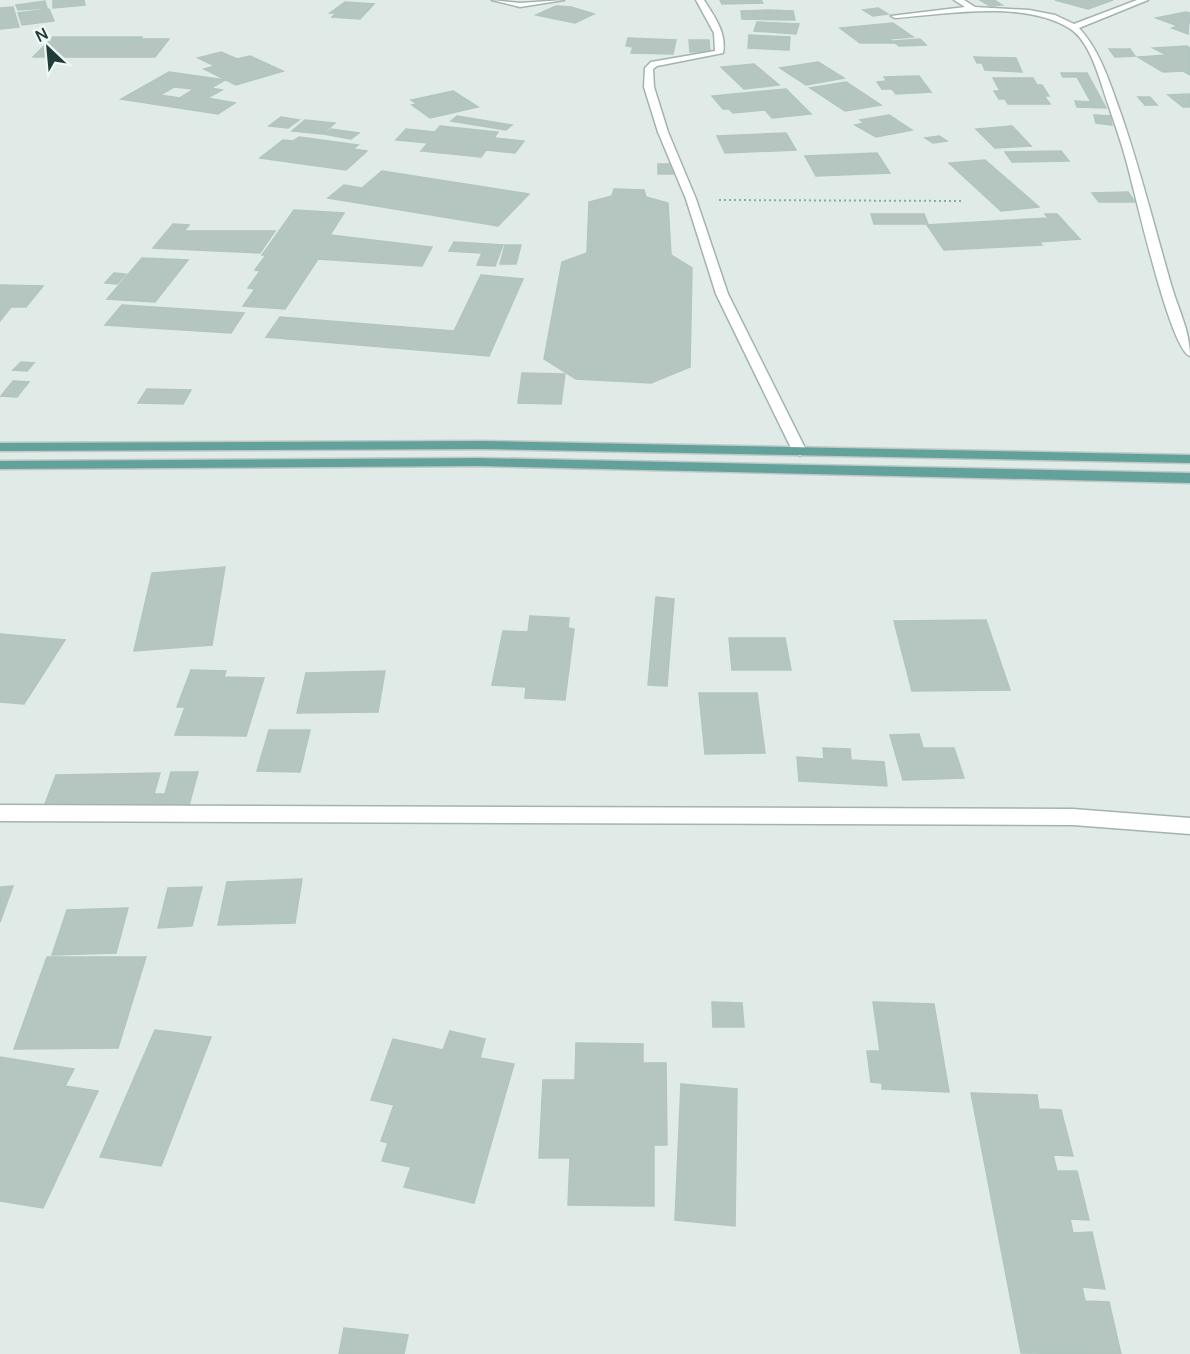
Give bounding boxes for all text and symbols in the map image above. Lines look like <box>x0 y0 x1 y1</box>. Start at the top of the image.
north arrow <box>18 18 78 78</box>
text: N <box>31 22 51 47</box>

